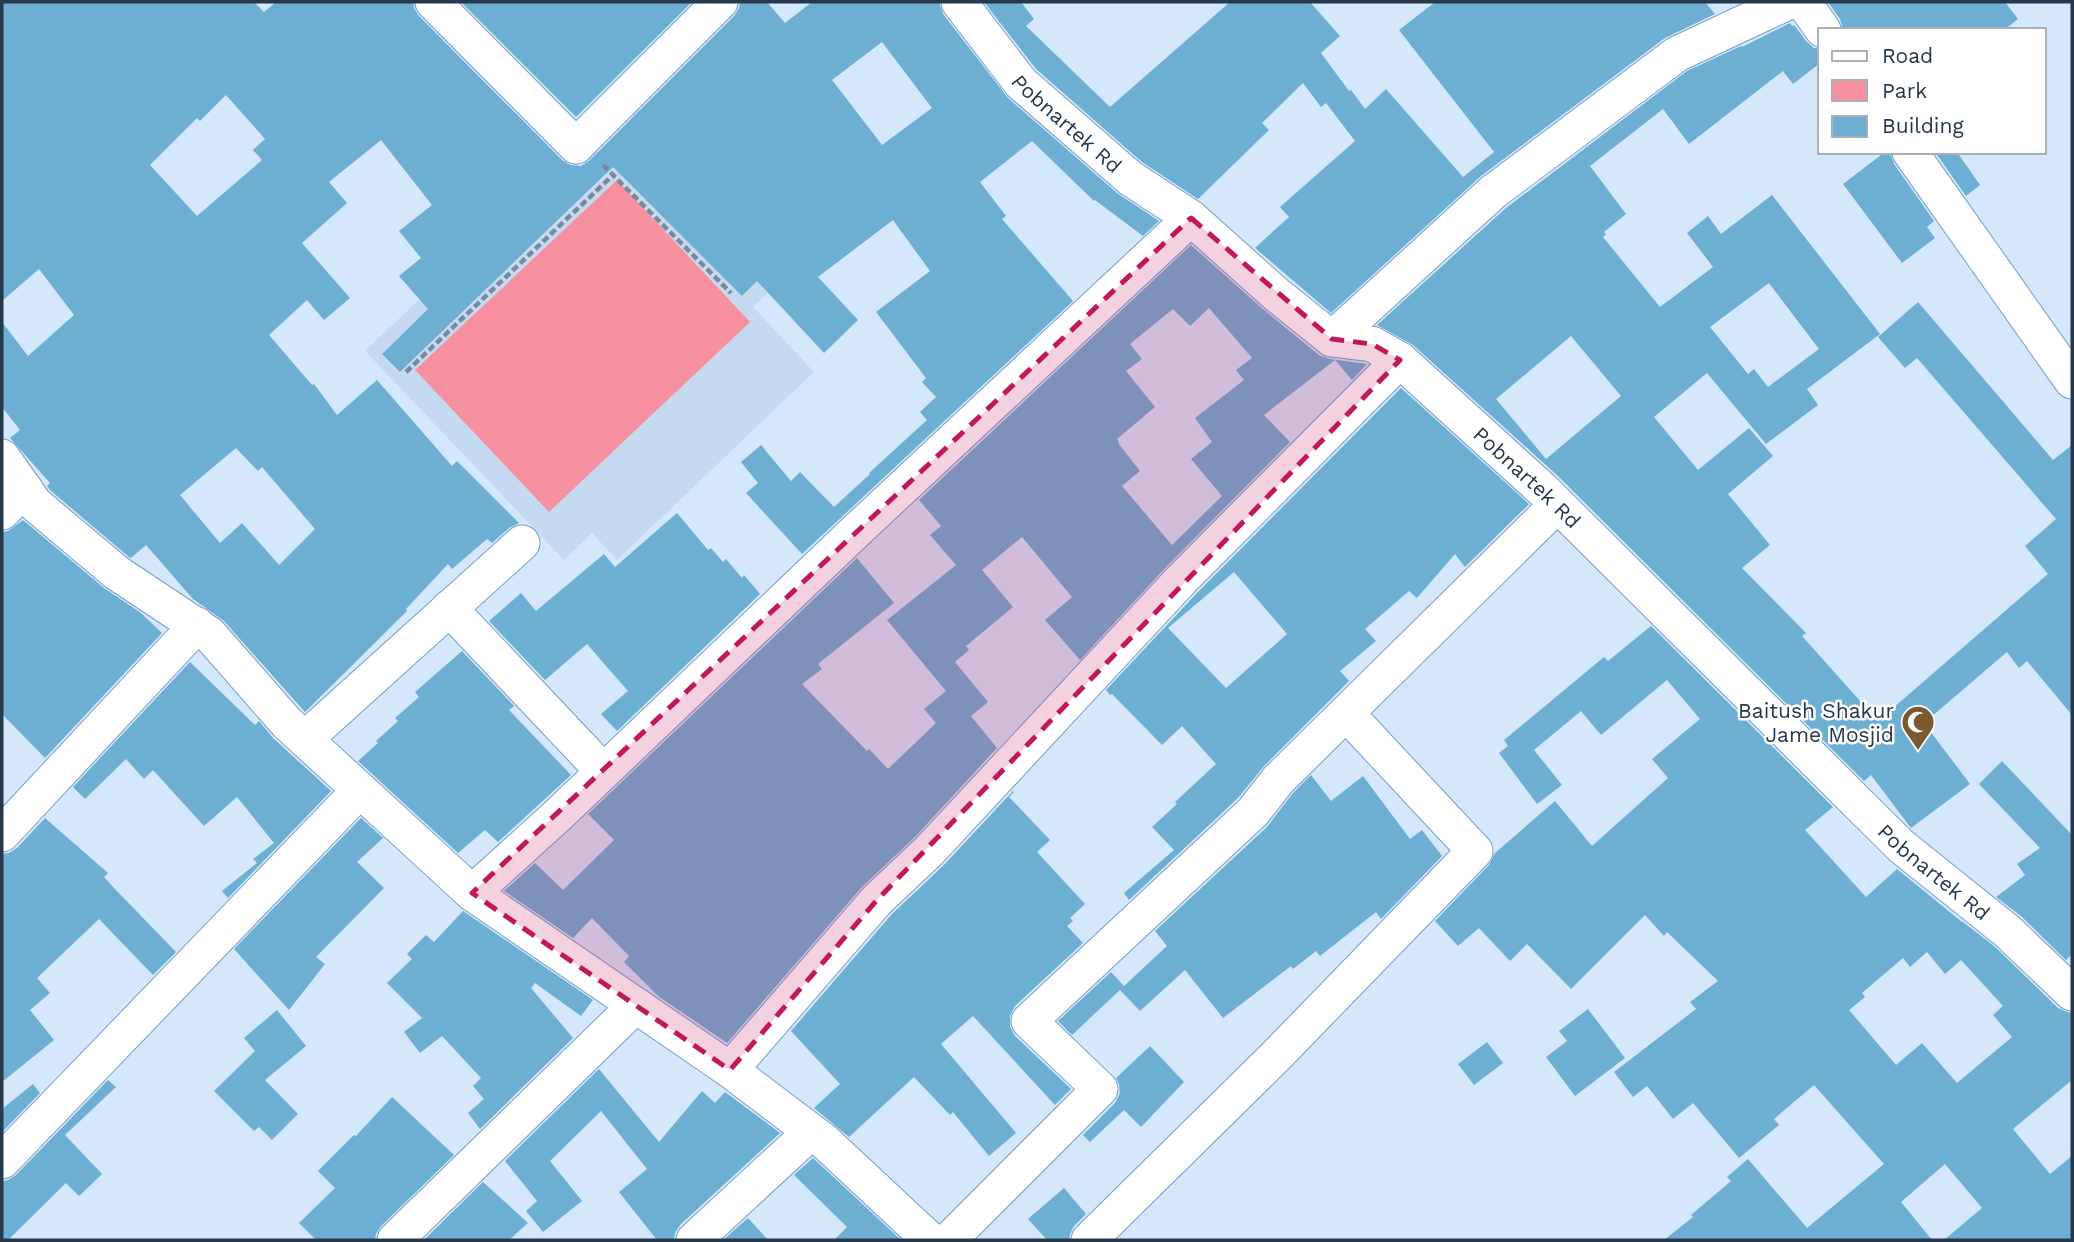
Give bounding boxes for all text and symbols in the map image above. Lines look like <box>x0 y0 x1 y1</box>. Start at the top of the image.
legend <box>1818 28 2046 154</box>
text: Road <box>1882 43 1933 68</box>
street label: Pobnartek Rd <box>1006 69 1127 178</box>
text: Park <box>1882 78 1927 103</box>
text: Building <box>1882 113 1964 138</box>
street label: Pobnartek Rd <box>1469 421 1586 533</box>
place label: Baitush Shakur Jame Mosjid <box>1738 698 1894 747</box>
mosque icon: Baitush Shakur Jame Mosjid <box>1899 703 1937 752</box>
street label: Pobnartek Rd <box>1873 818 1995 925</box>

